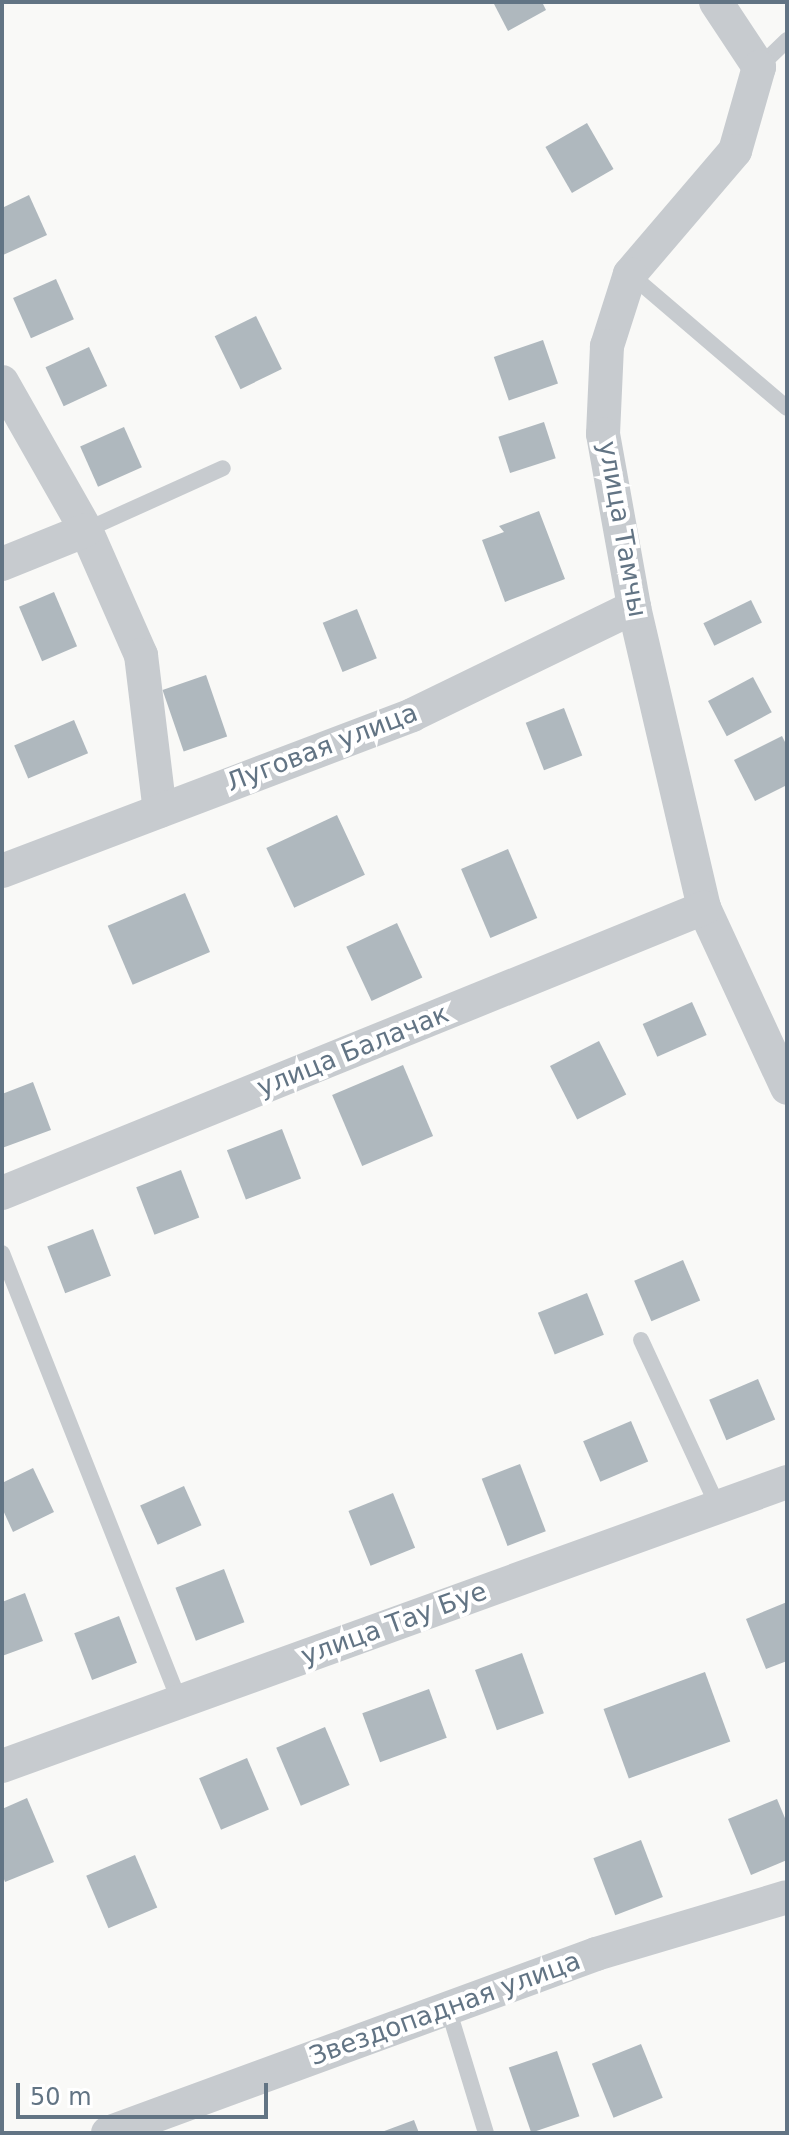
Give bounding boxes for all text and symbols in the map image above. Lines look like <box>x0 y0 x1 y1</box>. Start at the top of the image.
street label: улица Тамчы <box>591 439 653 619</box>
street label: Луговая улица <box>222 697 422 799</box>
street label: улица Балачак <box>253 998 453 1104</box>
street label: улица Тау Буе <box>297 1576 491 1672</box>
street label: Звездопадная улица <box>305 1945 585 2073</box>
scale bar <box>20 2067 272 2117</box>
text: 50 m <box>30 2083 92 2111</box>

